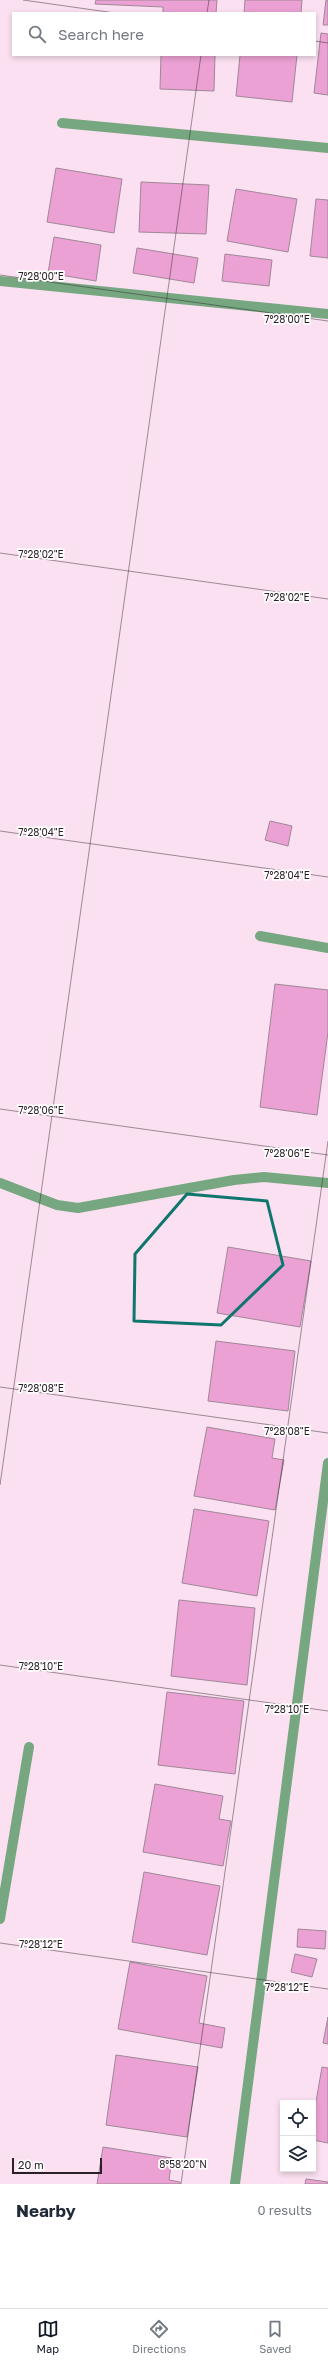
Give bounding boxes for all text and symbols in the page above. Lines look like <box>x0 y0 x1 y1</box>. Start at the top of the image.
search box <box>12 12 316 56</box>
icon: search <box>26 23 48 45</box>
text: Search here <box>58 25 144 43</box>
text: 7°28'00"E <box>18 270 64 282</box>
text: 7°28'00"E <box>264 313 310 325</box>
text: 7°28'02"E <box>18 548 64 560</box>
text: 7°28'02"E <box>264 591 310 603</box>
text: 7°28'04"E <box>18 826 64 838</box>
text: 7°28'04"E <box>264 869 310 881</box>
text: 7°28'06"E <box>18 1104 64 1116</box>
text: 7°28'06"E <box>264 1147 310 1159</box>
text: 7°28'08"E <box>18 1382 64 1394</box>
text: 7°28'08"E <box>264 1425 310 1437</box>
text: 7°28'10"E <box>19 1660 63 1672</box>
text: 7°28'10"E <box>265 1703 309 1715</box>
text: 7°28'12"E <box>19 1938 63 1950</box>
text: 7°28'12"E <box>265 1981 309 1993</box>
map controls <box>280 2100 316 2172</box>
button: locate <box>280 2100 316 2136</box>
button: layers <box>280 2136 316 2172</box>
scale bar <box>12 2156 102 2175</box>
text: 20 m <box>18 2158 44 2171</box>
text: 8°58'20"N <box>159 2158 207 2170</box>
text: Nearby <box>16 2200 76 2221</box>
text: 0 results <box>257 2202 312 2218</box>
tab: Map <box>37 2318 59 2355</box>
tab: Directions <box>132 2318 186 2355</box>
tab: Saved <box>259 2318 291 2355</box>

